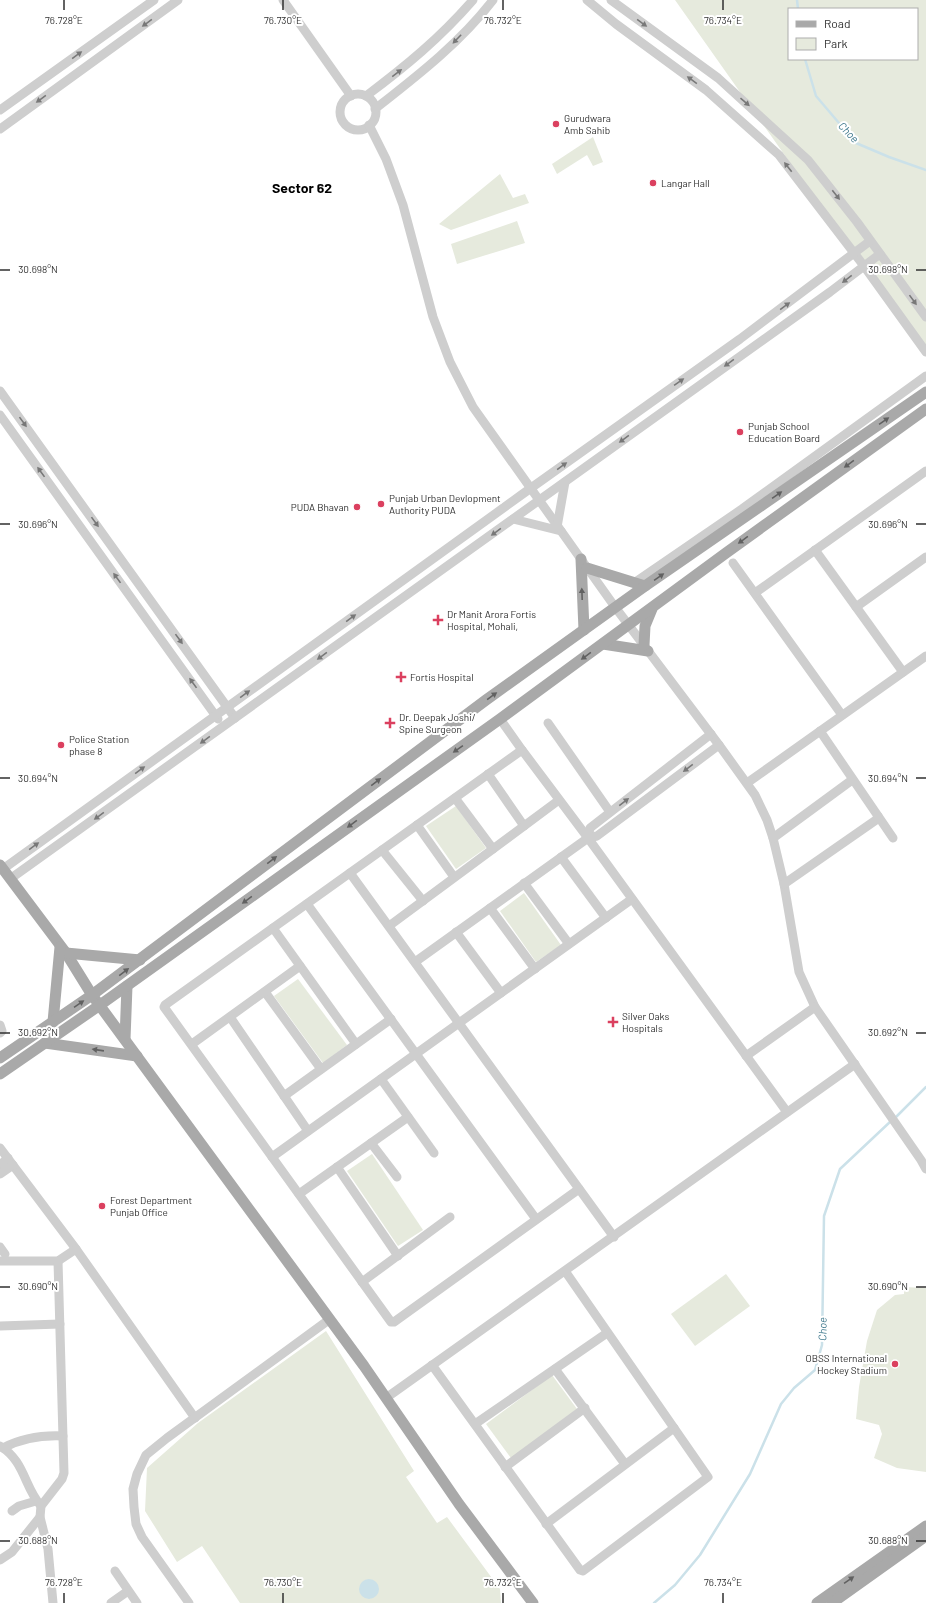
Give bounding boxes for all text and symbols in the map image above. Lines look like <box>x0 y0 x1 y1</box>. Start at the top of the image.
legend <box>788 8 918 60</box>
text: 76.728°E <box>45 14 83 26</box>
text: 76.730°E <box>264 14 302 26</box>
text: 76.732°E <box>484 14 522 26</box>
text: 76.734°E <box>704 14 742 26</box>
text: Road <box>824 16 851 30</box>
one-way arrow <box>141 19 152 27</box>
one-way arrow <box>637 19 648 27</box>
one-way arrow <box>453 34 462 44</box>
text: Park <box>824 36 848 50</box>
one-way arrow <box>72 51 83 59</box>
one-way arrow <box>392 69 403 77</box>
one-way arrow <box>687 76 697 84</box>
one-way arrow <box>36 95 47 103</box>
one-way arrow <box>740 98 751 107</box>
place label: Gurudwara Amb Sahib <box>564 112 611 136</box>
marker: Gurudwara Amb Sahib <box>551 119 561 129</box>
water label: Choe <box>836 119 862 145</box>
one-way arrow <box>784 161 793 172</box>
place label: Langar Hall <box>661 177 710 189</box>
marker: Langar Hall <box>648 178 658 188</box>
district label: Sector 62 <box>272 179 332 196</box>
one-way arrow <box>832 190 840 200</box>
text: 30.698°N <box>18 263 58 275</box>
text: 30.698°N <box>868 263 908 275</box>
one-way arrow <box>841 275 852 283</box>
one-way arrow <box>909 294 917 305</box>
one-way arrow <box>779 302 790 310</box>
one-way arrow <box>724 359 735 367</box>
one-way arrow <box>674 378 685 386</box>
one-way arrow <box>19 417 27 428</box>
one-way arrow <box>879 417 889 425</box>
place label: Punjab School Education Board <box>748 420 820 444</box>
marker: Punjab School Education Board <box>735 427 745 437</box>
one-way arrow <box>618 435 629 443</box>
one-way arrow <box>844 460 854 468</box>
one-way arrow <box>557 462 567 470</box>
one-way arrow <box>37 467 45 477</box>
one-way arrow <box>772 491 782 499</box>
place label: Punjab Urban Devlopment Authority PUDA <box>389 492 501 516</box>
marker: Punjab Urban Devlopment Authority PUDA <box>376 499 386 509</box>
place label: PUDA Bhavan <box>291 501 349 513</box>
marker: PUDA Bhavan <box>352 502 362 512</box>
one-way arrow <box>91 517 99 528</box>
text: 30.696°N <box>18 518 58 530</box>
text: 30.696°N <box>868 518 908 530</box>
one-way arrow <box>490 527 501 536</box>
one-way arrow <box>738 536 749 544</box>
one-way arrow <box>113 572 121 583</box>
one-way arrow <box>654 573 664 581</box>
one-way arrow <box>579 587 585 600</box>
place label: Dr Manit Arora Fortis Hospital, Mohali, <box>447 608 536 632</box>
one-way arrow <box>345 614 356 622</box>
marker: Dr Manit Arora Fortis Hospital, Mohali, <box>432 614 444 626</box>
one-way arrow <box>175 634 183 645</box>
one-way arrow <box>316 652 327 660</box>
one-way arrow <box>581 652 592 660</box>
marker: Fortis Hospital <box>395 671 407 683</box>
place label: Fortis Hospital <box>410 671 473 683</box>
one-way arrow <box>189 678 197 689</box>
one-way arrow <box>240 690 250 698</box>
one-way arrow <box>486 692 497 700</box>
place label: Dr. Deepak Joshi/ Spine Surgeon <box>399 711 476 735</box>
marker: Dr. Deepak Joshi/ Spine Surgeon <box>384 717 396 729</box>
place label: Police Station phase 8 <box>69 733 129 757</box>
one-way arrow <box>199 736 210 744</box>
marker: Police Station phase 8 <box>56 740 66 750</box>
one-way arrow <box>453 745 463 753</box>
one-way arrow <box>682 764 693 772</box>
one-way arrow <box>134 766 145 774</box>
text: 30.694°N <box>18 772 58 784</box>
text: 30.694°N <box>868 772 908 784</box>
one-way arrow <box>371 778 382 786</box>
one-way arrow <box>618 797 629 806</box>
one-way arrow <box>94 812 104 820</box>
one-way arrow <box>347 820 357 828</box>
one-way arrow <box>29 842 39 850</box>
one-way arrow <box>267 856 278 864</box>
one-way arrow <box>241 896 252 904</box>
one-way arrow <box>118 968 129 976</box>
one-way arrow <box>73 1001 84 1008</box>
place label: Silver Oaks Hospitals <box>622 1010 669 1034</box>
marker: Silver Oaks Hospitals <box>607 1016 619 1028</box>
text: 30.692°N <box>18 1026 58 1038</box>
text: 30.692°N <box>868 1026 908 1038</box>
one-way arrow <box>92 1047 105 1053</box>
place label: Forest Department Punjab Office <box>110 1194 192 1218</box>
marker: Forest Department Punjab Office <box>97 1201 107 1211</box>
text: 30.690°N <box>18 1280 58 1292</box>
text: 30.690°N <box>868 1280 908 1292</box>
water label: Choe <box>815 1317 829 1341</box>
place label: OBSS International Hockey Stadium <box>805 1352 887 1376</box>
marker: OBSS International Hockey Stadium <box>890 1359 900 1369</box>
text: 30.688°N <box>18 1534 58 1546</box>
text: 30.688°N <box>868 1534 908 1546</box>
text: 76.728°E <box>45 1576 83 1588</box>
text: 76.730°E <box>264 1576 302 1588</box>
text: 76.732°E <box>484 1576 522 1588</box>
text: 76.734°E <box>704 1576 742 1588</box>
one-way arrow <box>843 1576 854 1584</box>

